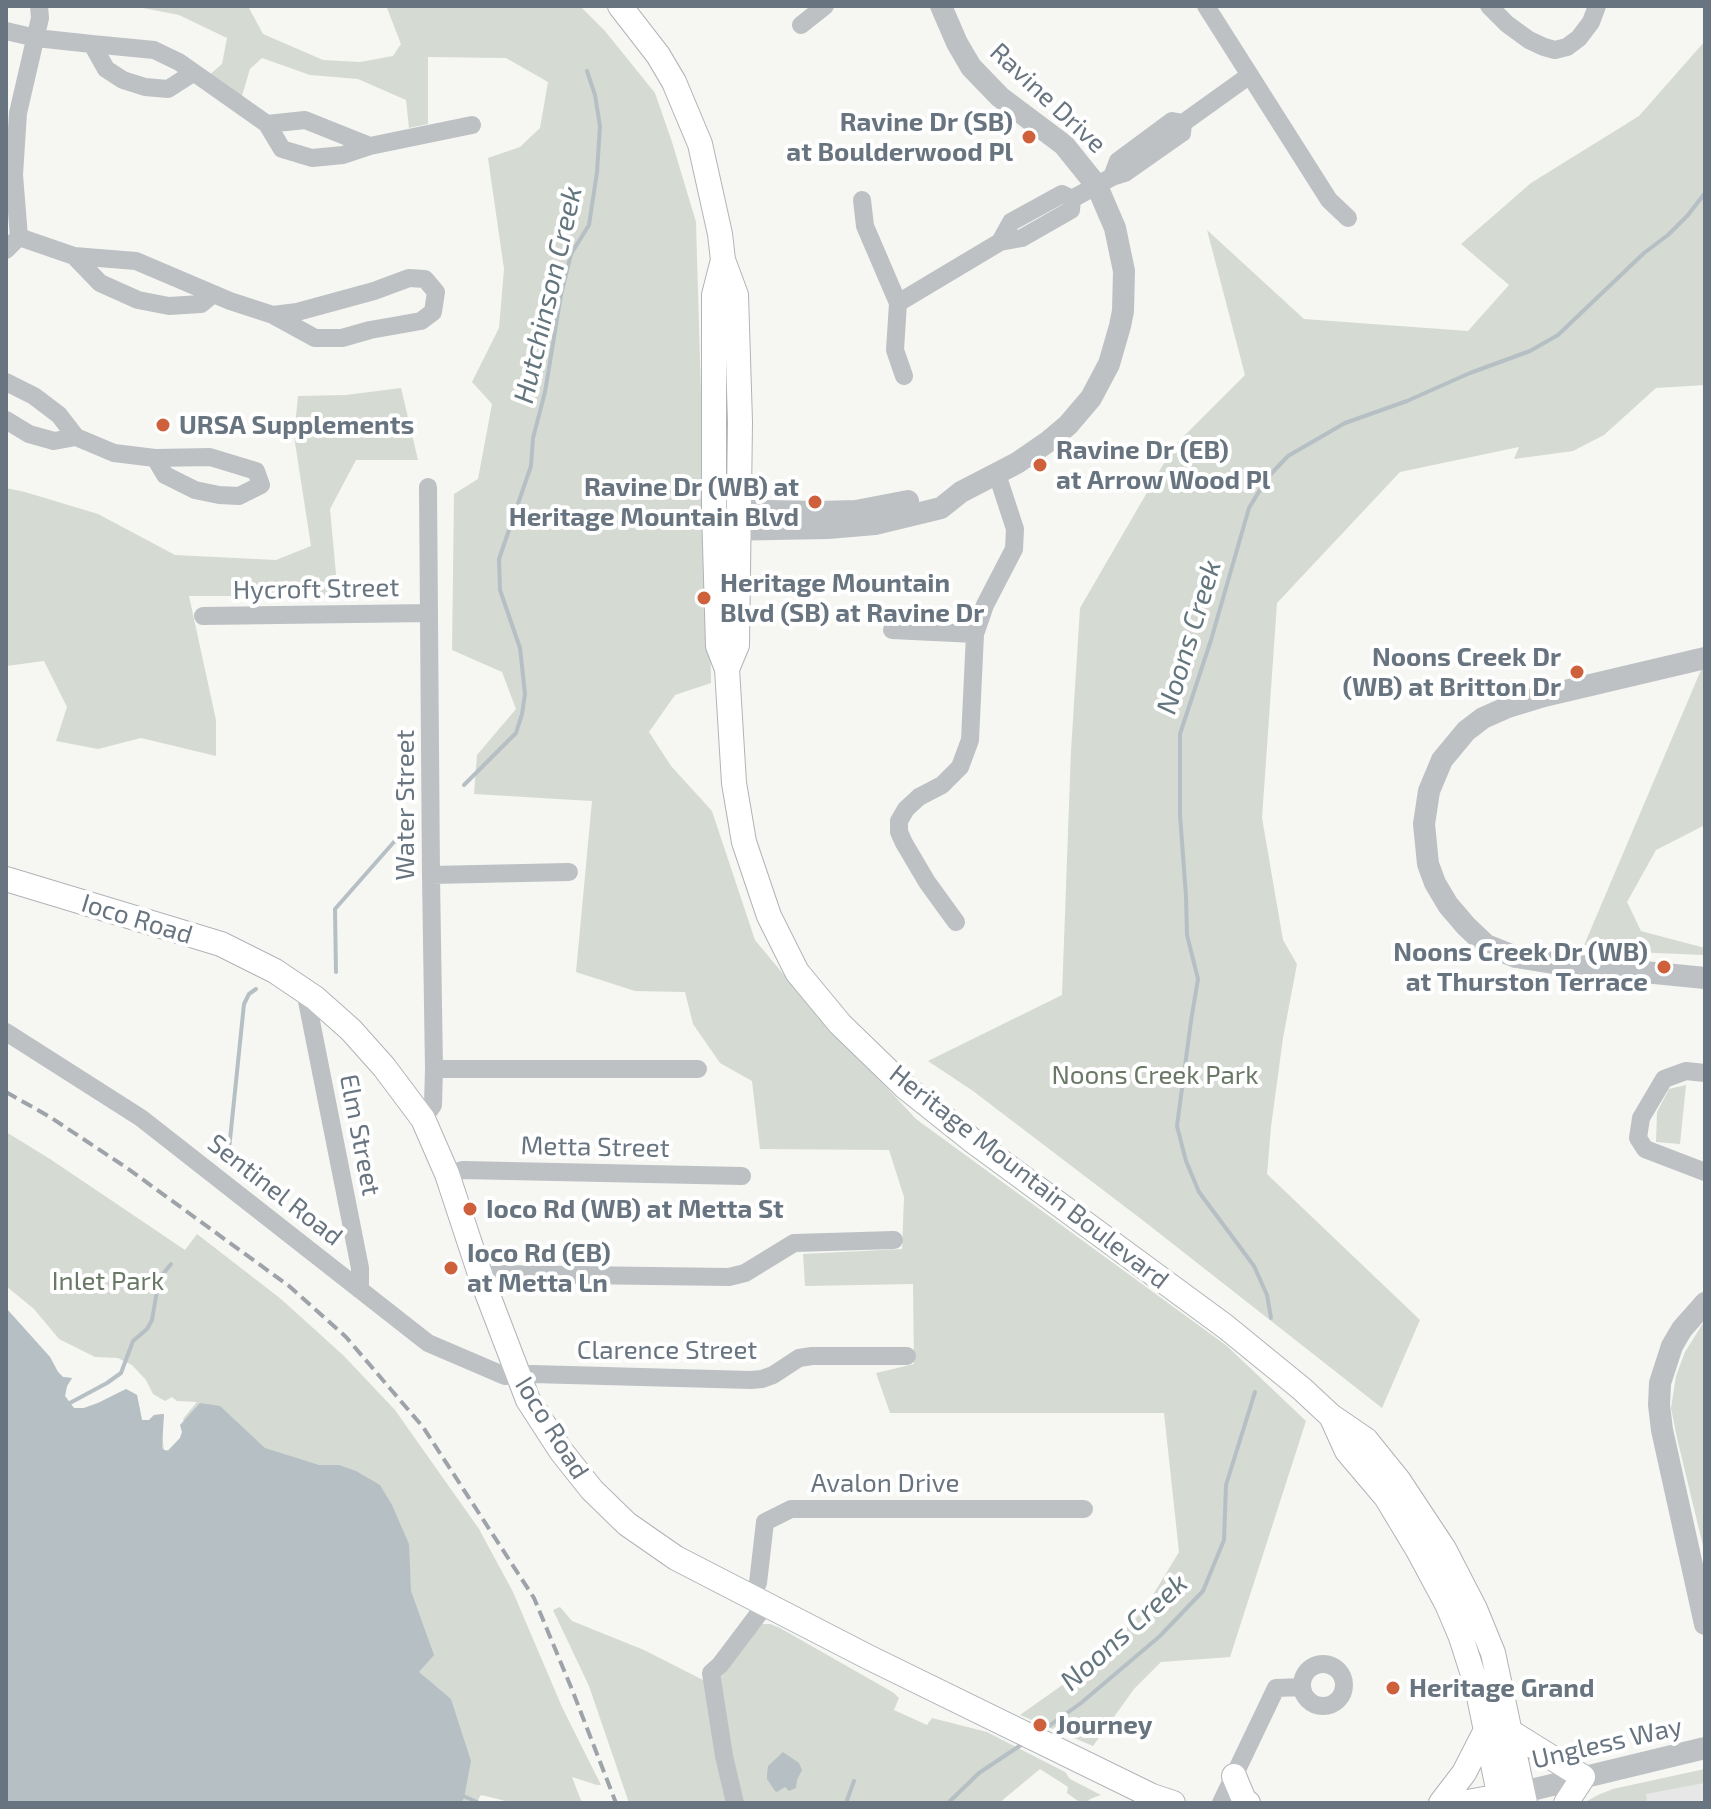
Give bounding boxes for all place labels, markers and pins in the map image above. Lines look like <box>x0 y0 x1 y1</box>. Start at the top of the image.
place label: Ravine Dr (SB) at Boulderwood Pl <box>786 106 1013 168</box>
marker: Ravine Dr (SB) at Boulderwood Pl <box>1020 128 1038 146</box>
place label: URSA Supplements <box>179 409 414 441</box>
marker: URSA Supplements <box>154 416 172 434</box>
place label: Ravine Dr (EB) at Arrow Wood Pl <box>1056 434 1270 496</box>
marker: Ravine Dr (EB) at Arrow Wood Pl <box>1031 456 1049 474</box>
place label: Ravine Dr (WB) at Heritage Mountain Blvd <box>509 471 799 532</box>
marker: Ravine Dr (WB) at Heritage Mountain Blvd <box>806 493 824 511</box>
place label: Heritage Mountain Blvd (SB) at Ravine Dr <box>720 567 984 628</box>
marker: Heritage Mountain Blvd (SB) at Ravine Dr <box>695 589 713 607</box>
place label: Noons Creek Dr (WB) at Britton Dr <box>1342 641 1561 702</box>
marker: Noons Creek Dr (WB) at Britton Dr <box>1568 663 1586 681</box>
place label: Noons Creek Dr (WB) at Thurston Terrace <box>1393 936 1648 998</box>
marker: Noons Creek Dr (WB) at Thurston Terrace <box>1655 958 1673 976</box>
place label: Ioco Rd (WB) at Metta St <box>486 1193 784 1225</box>
marker: Ioco Rd (WB) at Metta St <box>461 1200 479 1218</box>
place label: Ioco Rd (EB) at Metta Ln <box>467 1237 611 1298</box>
marker: Ioco Rd (EB) at Metta Ln <box>442 1259 460 1277</box>
place label: Heritage Grand <box>1409 1672 1594 1704</box>
marker: Heritage Grand <box>1384 1679 1402 1697</box>
place label: Journey <box>1056 1709 1152 1741</box>
marker: Journey <box>1031 1716 1049 1734</box>

